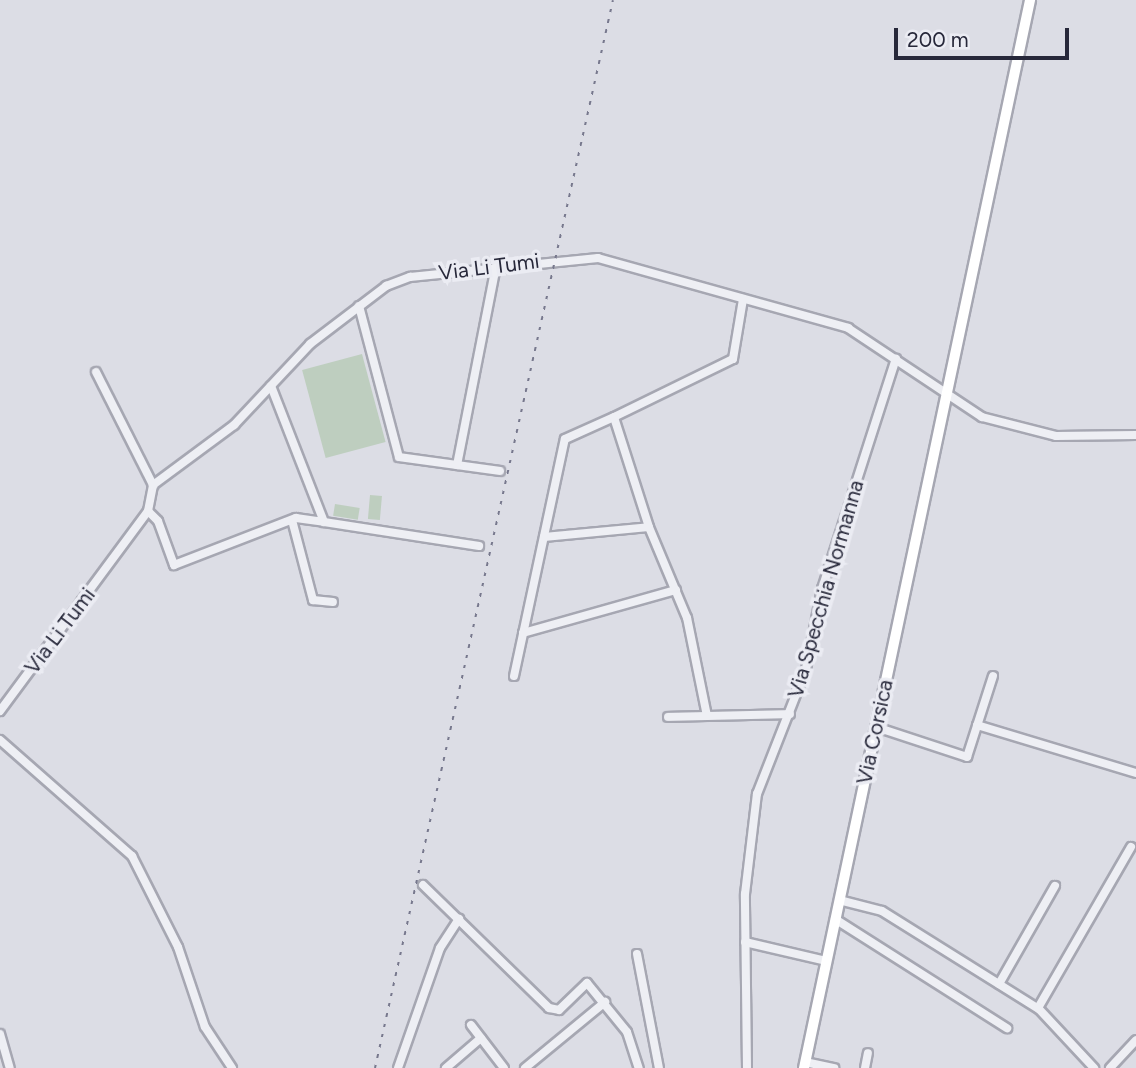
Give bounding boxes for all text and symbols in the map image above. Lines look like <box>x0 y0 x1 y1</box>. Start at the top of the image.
scale bar <box>898 14 1073 58</box>
text: 200 m <box>907 27 969 52</box>
street label: Via Li Tumi <box>437 248 541 286</box>
street label: Via Specchia Normanna <box>783 477 869 701</box>
street label: Via Li Tumi <box>19 583 101 679</box>
street label: Via Corsica <box>852 677 898 787</box>

